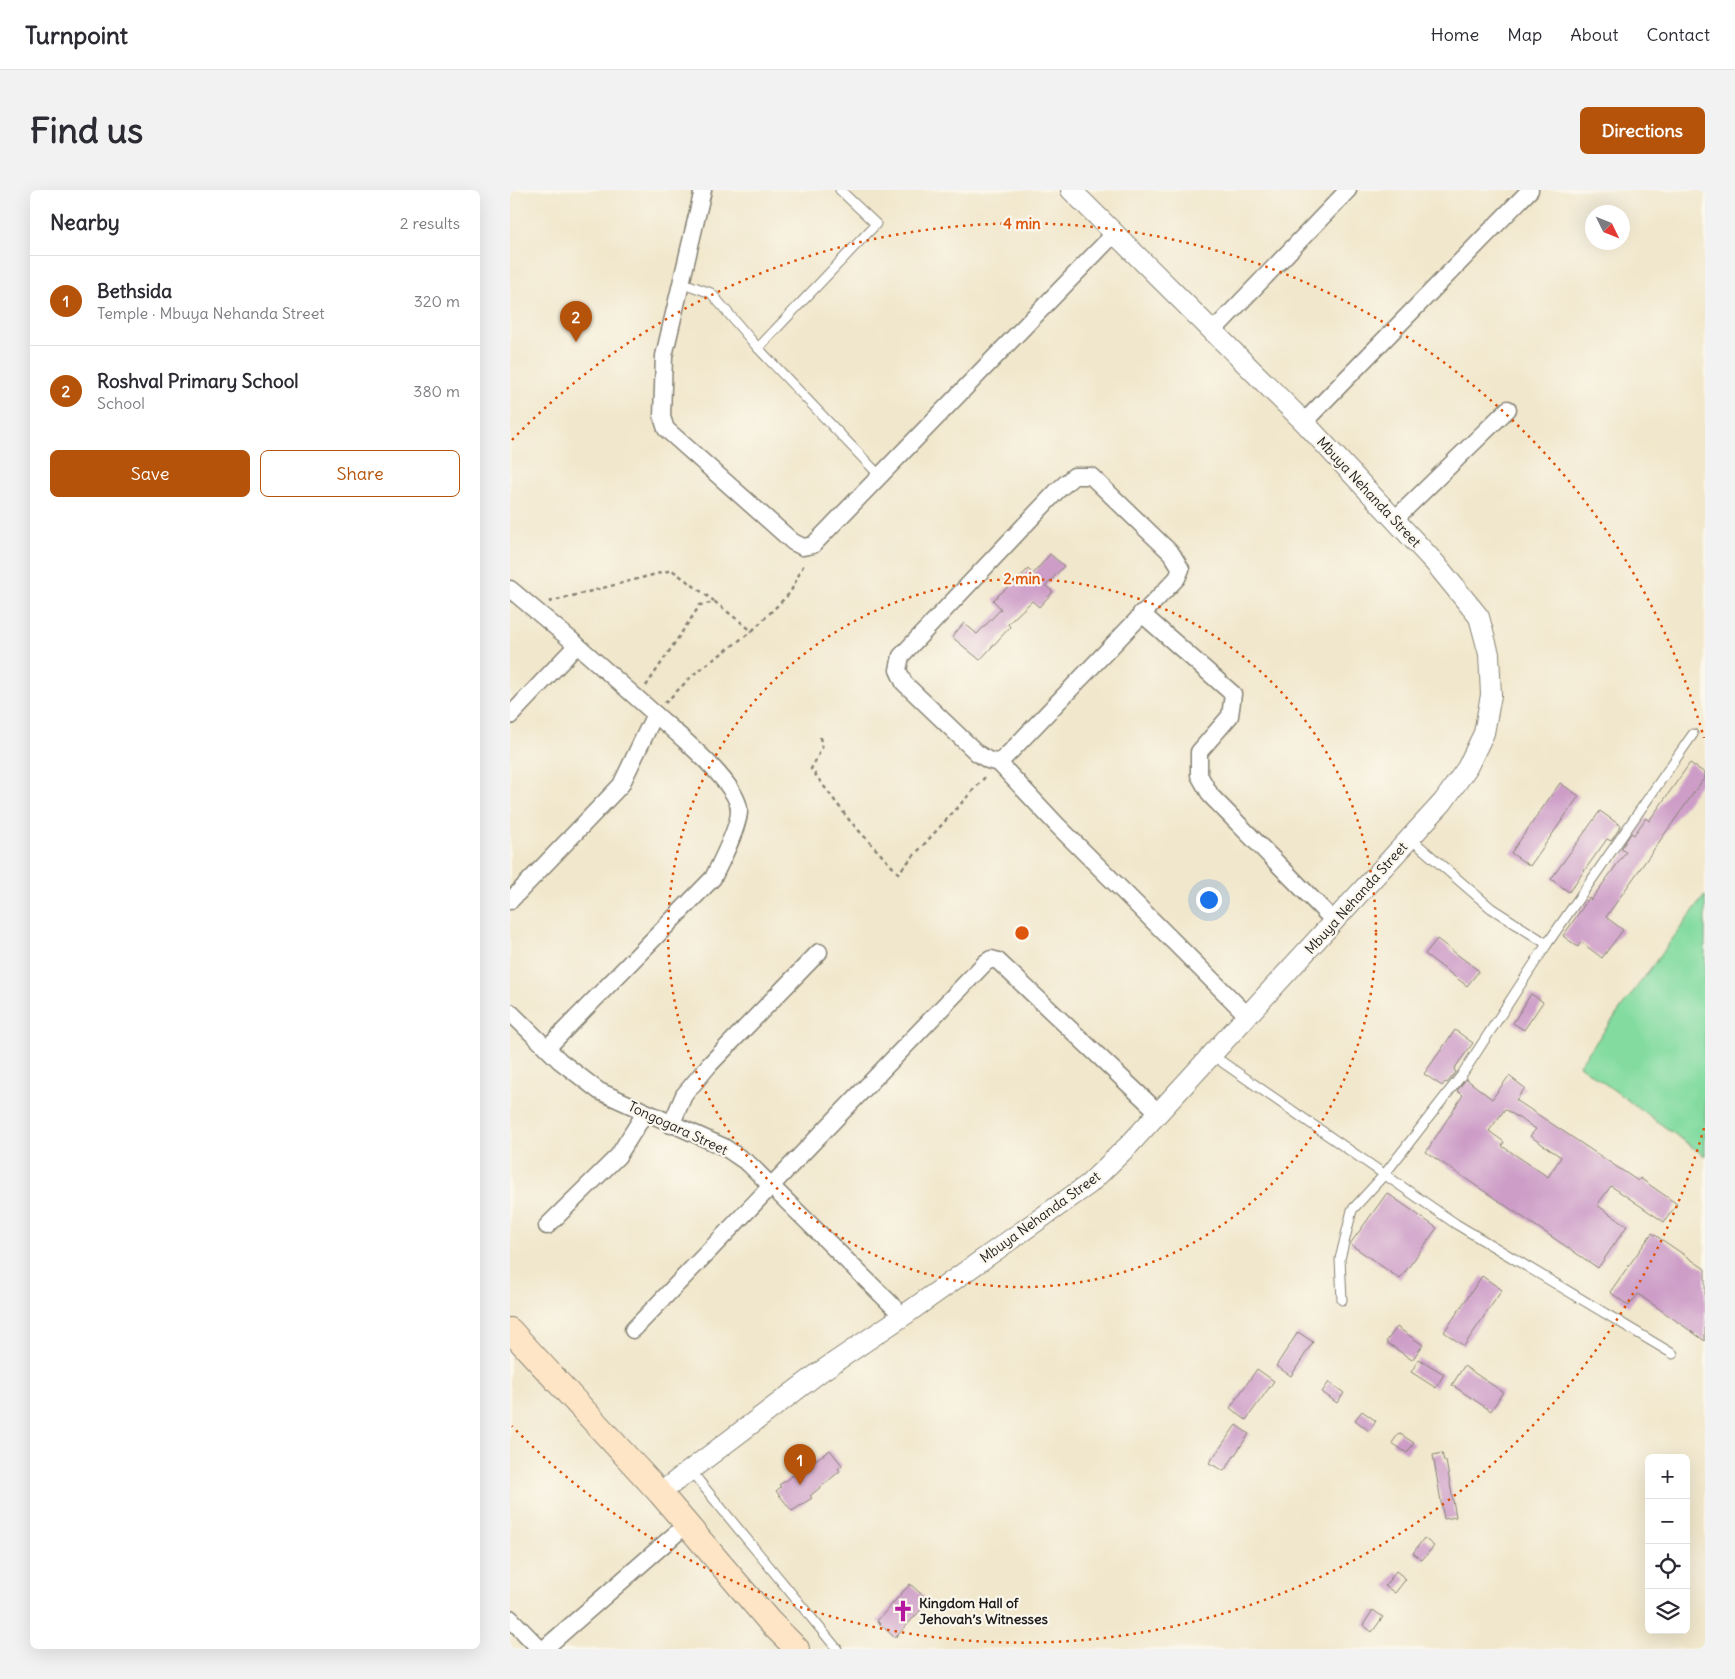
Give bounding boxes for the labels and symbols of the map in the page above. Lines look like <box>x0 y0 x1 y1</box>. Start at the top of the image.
north arrow <box>1585 205 1630 250</box>
text: 4 min <box>1003 214 1041 233</box>
pin: 2 <box>560 301 592 342</box>
street label: Mbuya Nehanda Street <box>1313 433 1425 551</box>
text: 2 min <box>1004 569 1041 588</box>
street label: Mbuya Nehanda Street <box>1301 838 1411 958</box>
your location <box>1196 887 1222 913</box>
centre of rings <box>1013 924 1031 942</box>
street label: Tongogara Street <box>625 1097 731 1159</box>
street label: Mbuya Nehanda Street <box>976 1167 1104 1267</box>
pin: 1 <box>784 1444 816 1485</box>
place label: Kingdom Hall of Jehovah’s Witnesses <box>919 1594 1048 1628</box>
church icon: Kingdom Hall of Jehovah’s Witnesses <box>890 1598 916 1624</box>

